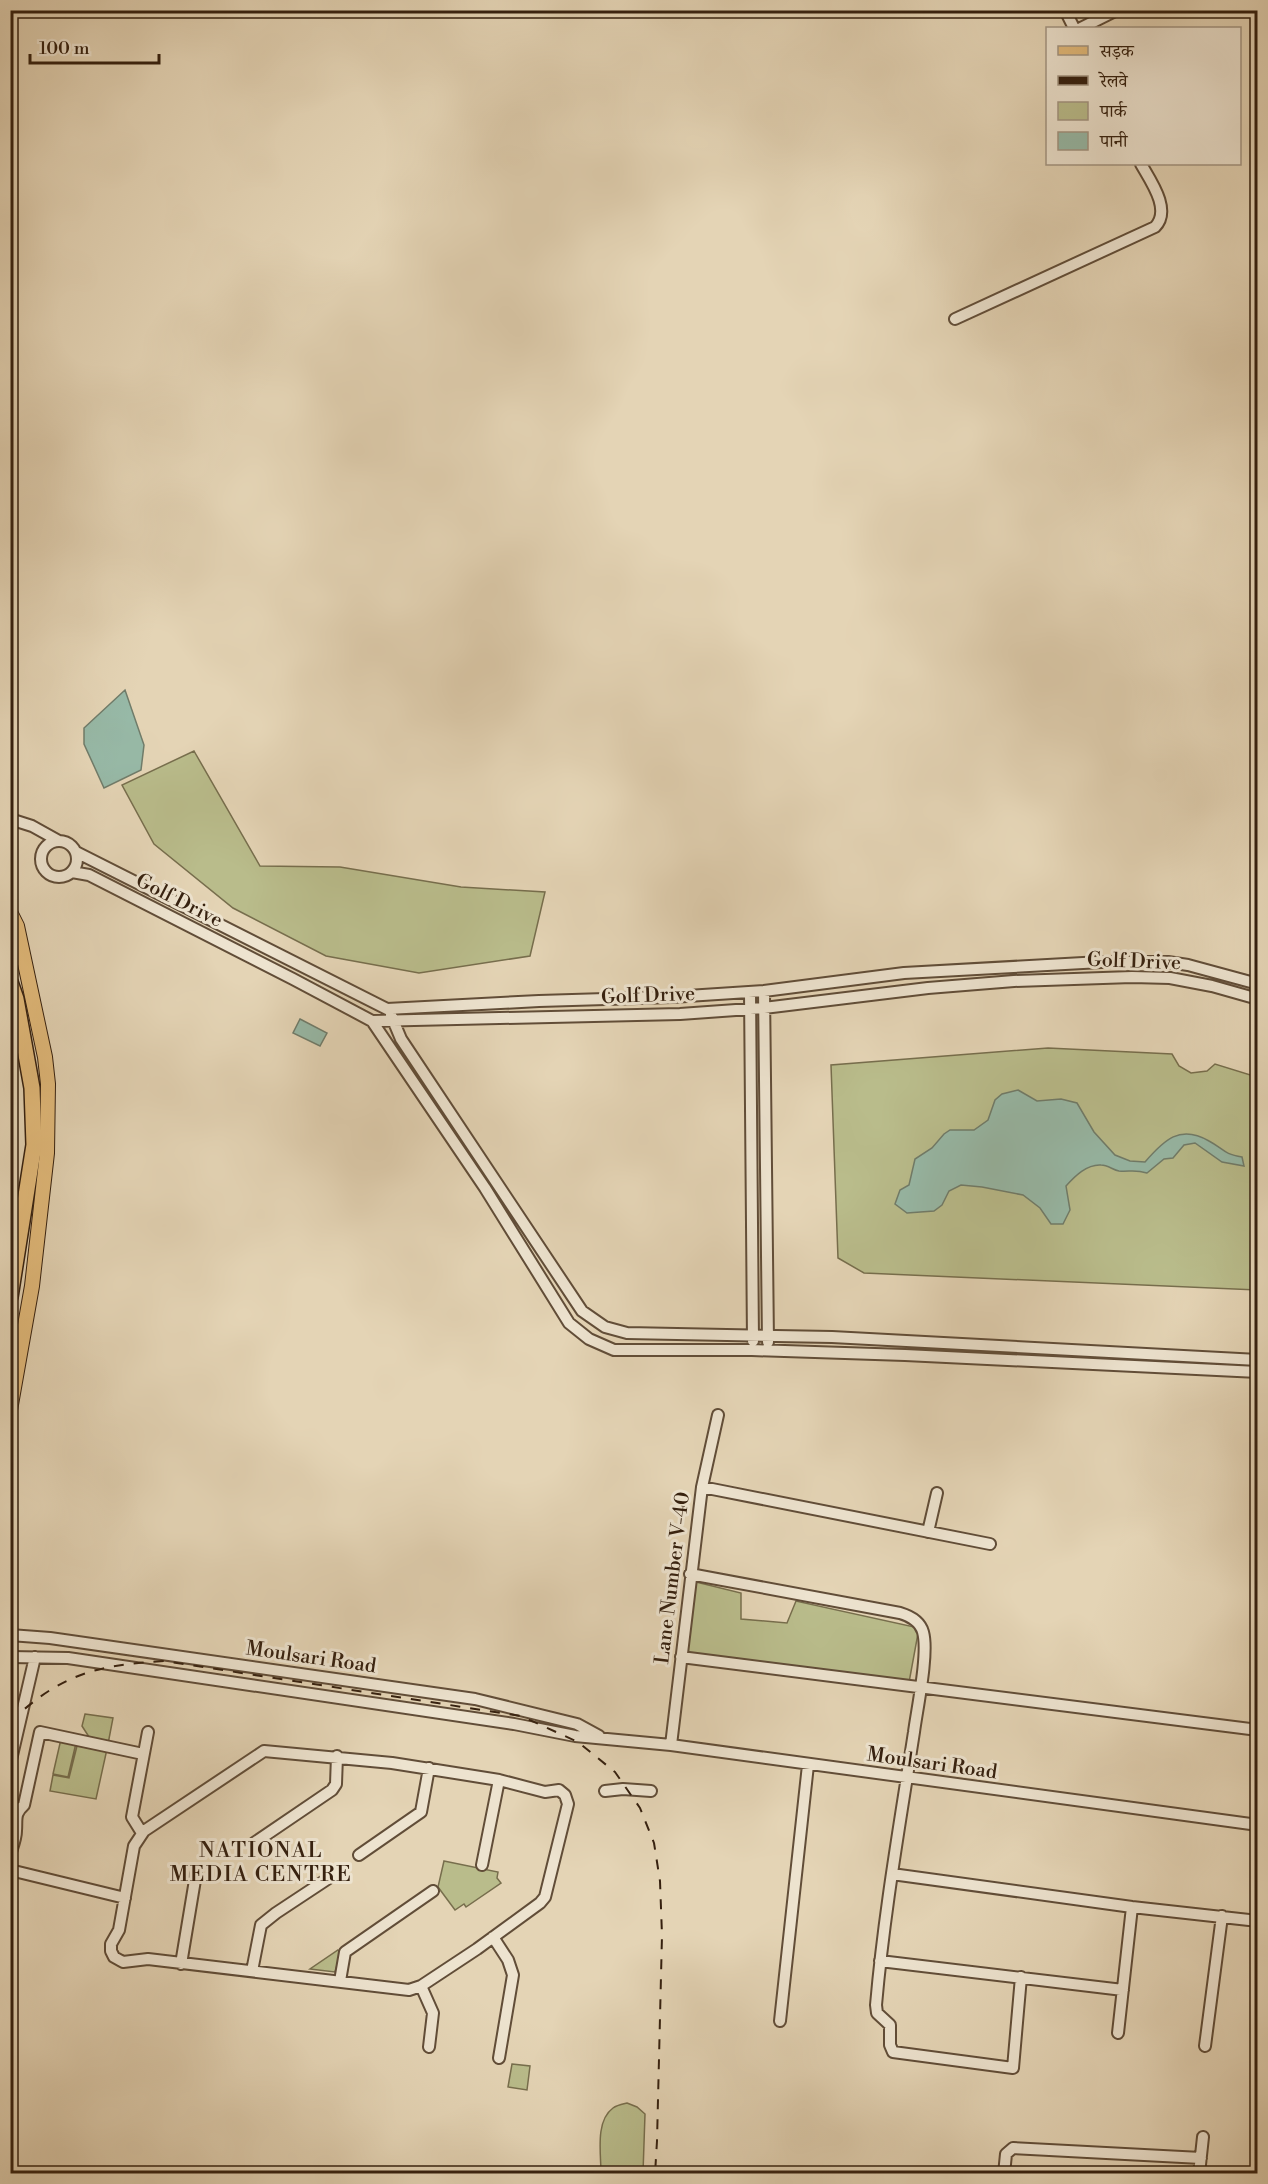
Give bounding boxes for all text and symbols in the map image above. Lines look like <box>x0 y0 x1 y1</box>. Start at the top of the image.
scale bar <box>30 27 159 65</box>
legend <box>1046 27 1241 165</box>
text: 100 m <box>39 37 90 60</box>
text: सड़क <box>1099 40 1135 63</box>
text: रेलवे <box>1098 70 1129 93</box>
text: पार्क <box>1099 100 1128 123</box>
text: पानी <box>1099 130 1129 153</box>
street label: Golf Drive <box>131 868 227 934</box>
street label: Golf Drive <box>1086 948 1182 976</box>
street label: Golf Drive <box>600 982 696 1010</box>
street label: Lane Number V-40 <box>650 1491 696 1665</box>
street label: Moulsari Road <box>244 1636 378 1680</box>
street label: Moulsari Road <box>865 1742 999 1786</box>
district label: NATIONAL MEDIA CENTRE <box>170 1838 352 1888</box>

